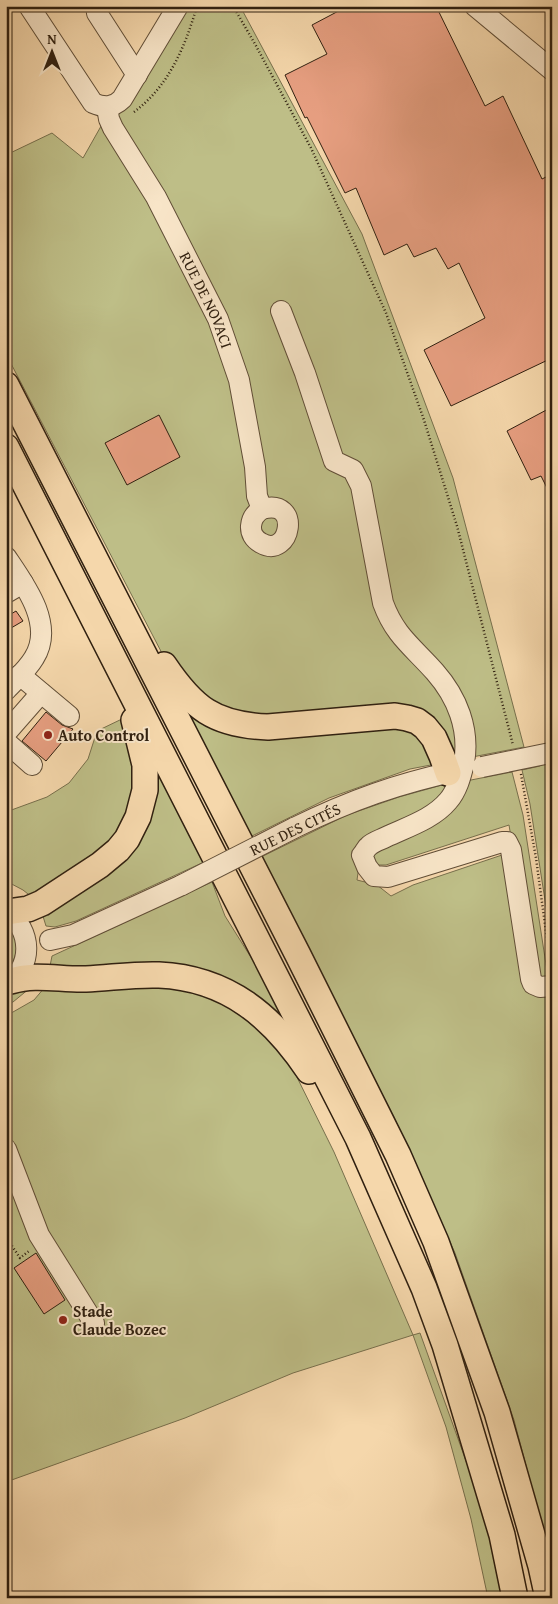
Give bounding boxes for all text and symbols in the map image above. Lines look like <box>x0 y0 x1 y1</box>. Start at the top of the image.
north arrow <box>28 28 78 78</box>
text: N <box>47 29 57 49</box>
street label: RUE DE NOVACI <box>174 247 239 351</box>
place label: Auto Control <box>58 723 149 747</box>
marker: Auto Control <box>42 729 54 741</box>
street label: RUE DES CITÉS <box>245 796 345 861</box>
place label: Stade Claude Bozec <box>73 1299 167 1341</box>
marker: Stade Claude Bozec <box>57 1314 69 1326</box>

